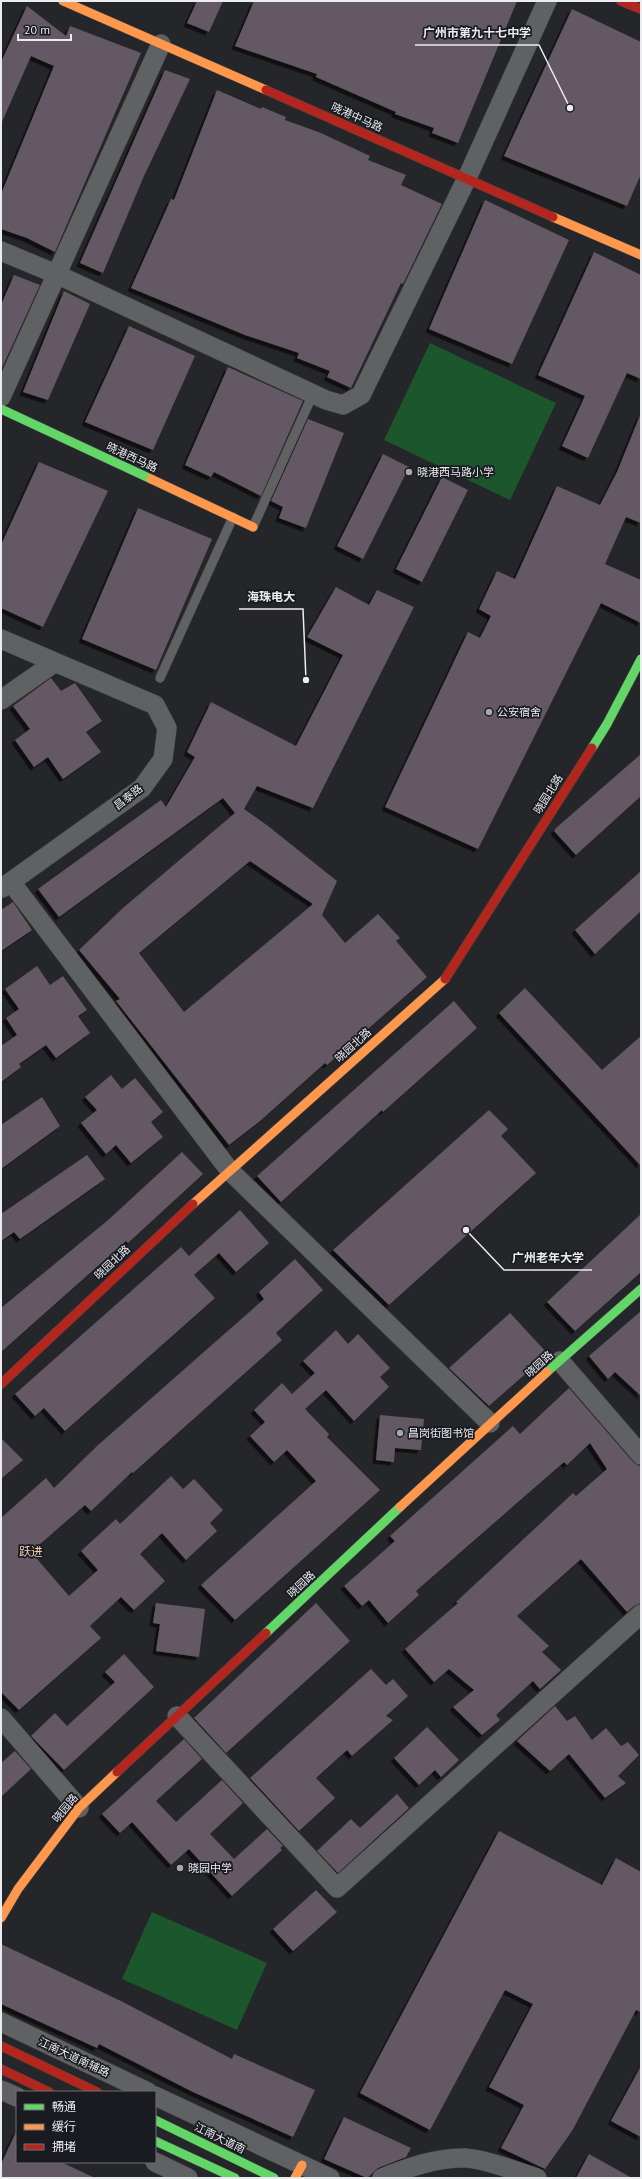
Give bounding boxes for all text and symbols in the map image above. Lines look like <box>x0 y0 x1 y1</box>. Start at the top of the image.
scale bar <box>18 16 71 42</box>
callout: 广州市第九十七中学 <box>415 21 539 45</box>
text: 20 m <box>24 22 50 37</box>
text: 广州市第九十七中学 <box>423 25 531 40</box>
street label: 晓港中马路 <box>329 99 385 135</box>
street label: 晓港西马路 <box>104 439 160 475</box>
place label: 晓港西马路小学 <box>417 465 494 479</box>
marker: 晓港西马路小学 <box>404 467 414 477</box>
callout: 海珠电大 <box>239 585 303 609</box>
text: 海珠电大 <box>247 589 295 604</box>
place label: 公安宿舍 <box>497 705 541 719</box>
marker: 公安宿舍 <box>484 707 494 717</box>
street label: 晓园北路 <box>530 772 566 816</box>
street label: 昌泰路 <box>111 781 145 813</box>
street label: 晓园北路 <box>332 1025 374 1065</box>
street label: 晓园北路 <box>91 1242 133 1282</box>
callout: 广州老年大学 <box>504 1246 592 1270</box>
text: 广州老年大学 <box>512 1250 584 1265</box>
street label: 晓园路 <box>522 1348 556 1380</box>
place label: 昌岗街图书馆 <box>408 1426 474 1440</box>
marker: 昌岗街图书馆 <box>395 1428 405 1438</box>
district label: 跃进 <box>19 1544 43 1559</box>
street label: 晓园路 <box>284 1568 318 1600</box>
street label: 晓园路 <box>49 1791 81 1825</box>
place label: 晓园中学 <box>188 1861 232 1875</box>
marker: 晓园中学 <box>175 1863 185 1873</box>
street label: 江南大道南辅路 <box>36 2034 112 2080</box>
legend <box>16 2091 156 2163</box>
text: 畅通 <box>52 2099 76 2114</box>
text: 缓行 <box>52 2119 76 2134</box>
street label: 江南大道南 <box>192 2120 248 2156</box>
text: 拥堵 <box>52 2139 76 2154</box>

